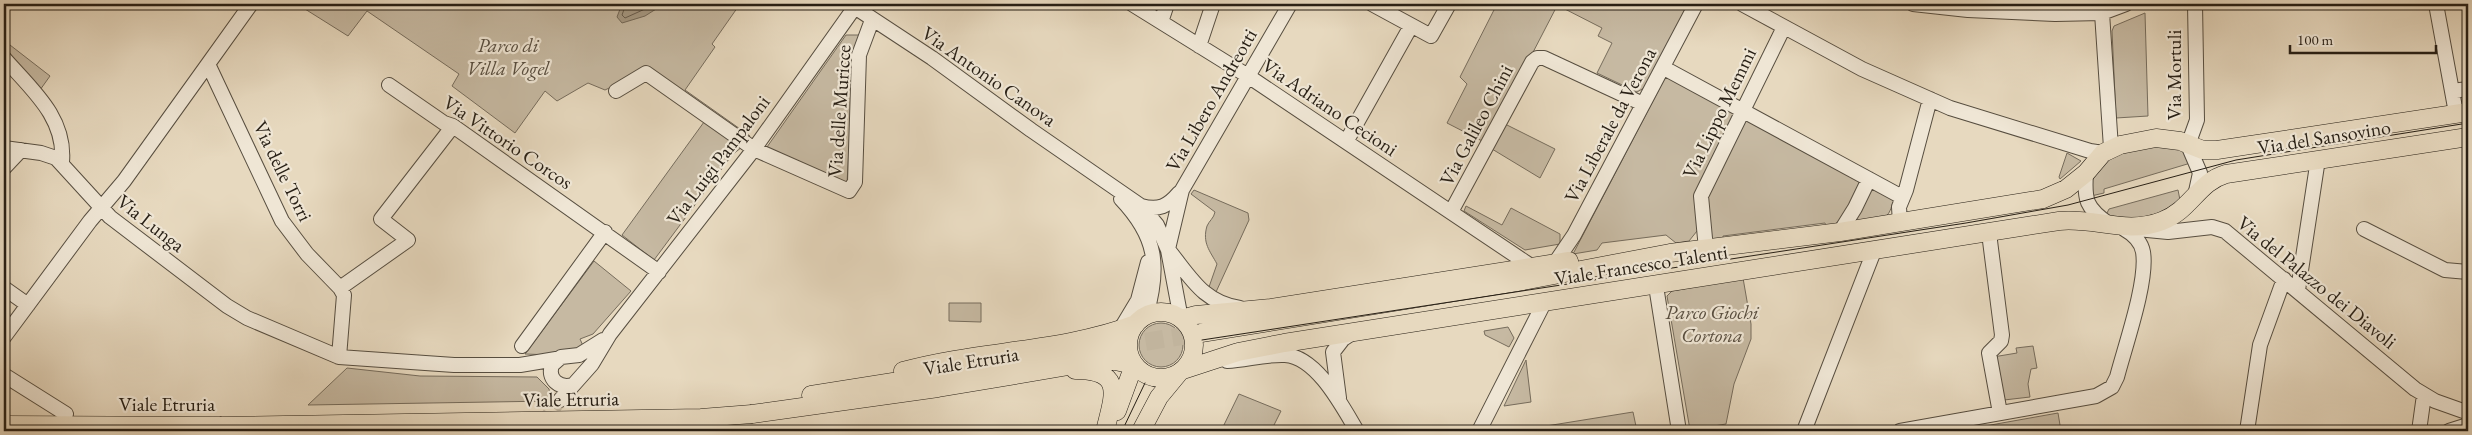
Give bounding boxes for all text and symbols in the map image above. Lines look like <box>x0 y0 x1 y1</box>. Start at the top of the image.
street label: Via Antonio Canova <box>917 20 1061 132</box>
scale bar <box>2290 22 2436 54</box>
street label: Via Libero Andreotti <box>1159 24 1263 176</box>
street label: Via Mortuli <box>2161 30 2187 120</box>
text: 100 m <box>2297 30 2334 49</box>
park label: Parco di Villa Vogel <box>467 32 551 81</box>
street label: Via Liberale da Verona <box>1558 43 1662 207</box>
street label: Via Lippo Memmi <box>1676 43 1762 183</box>
street label: Via delle Muricce <box>821 44 857 178</box>
street label: Via Adriano Cecioni <box>1257 52 1403 162</box>
street label: Via Galileo Chini <box>1433 60 1519 190</box>
street label: Via Vittorio Corcos <box>438 89 578 195</box>
street label: Via Luigi Pampaloni <box>661 90 775 230</box>
street label: Via del Sansovino <box>2255 114 2393 160</box>
street label: Via delle Torri <box>247 116 319 226</box>
street label: Via Lunga <box>112 188 190 258</box>
street label: Via del Palazzo dei Diavoli <box>2232 210 2402 354</box>
street label: Viale Francesco Talenti <box>1552 238 1730 292</box>
park label: Parco Giochi Cortona <box>1665 299 1760 348</box>
street label: Viale Etruria <box>921 341 1021 381</box>
street label: Viale Etruria <box>523 385 619 413</box>
street label: Viale Etruria <box>119 391 215 417</box>

